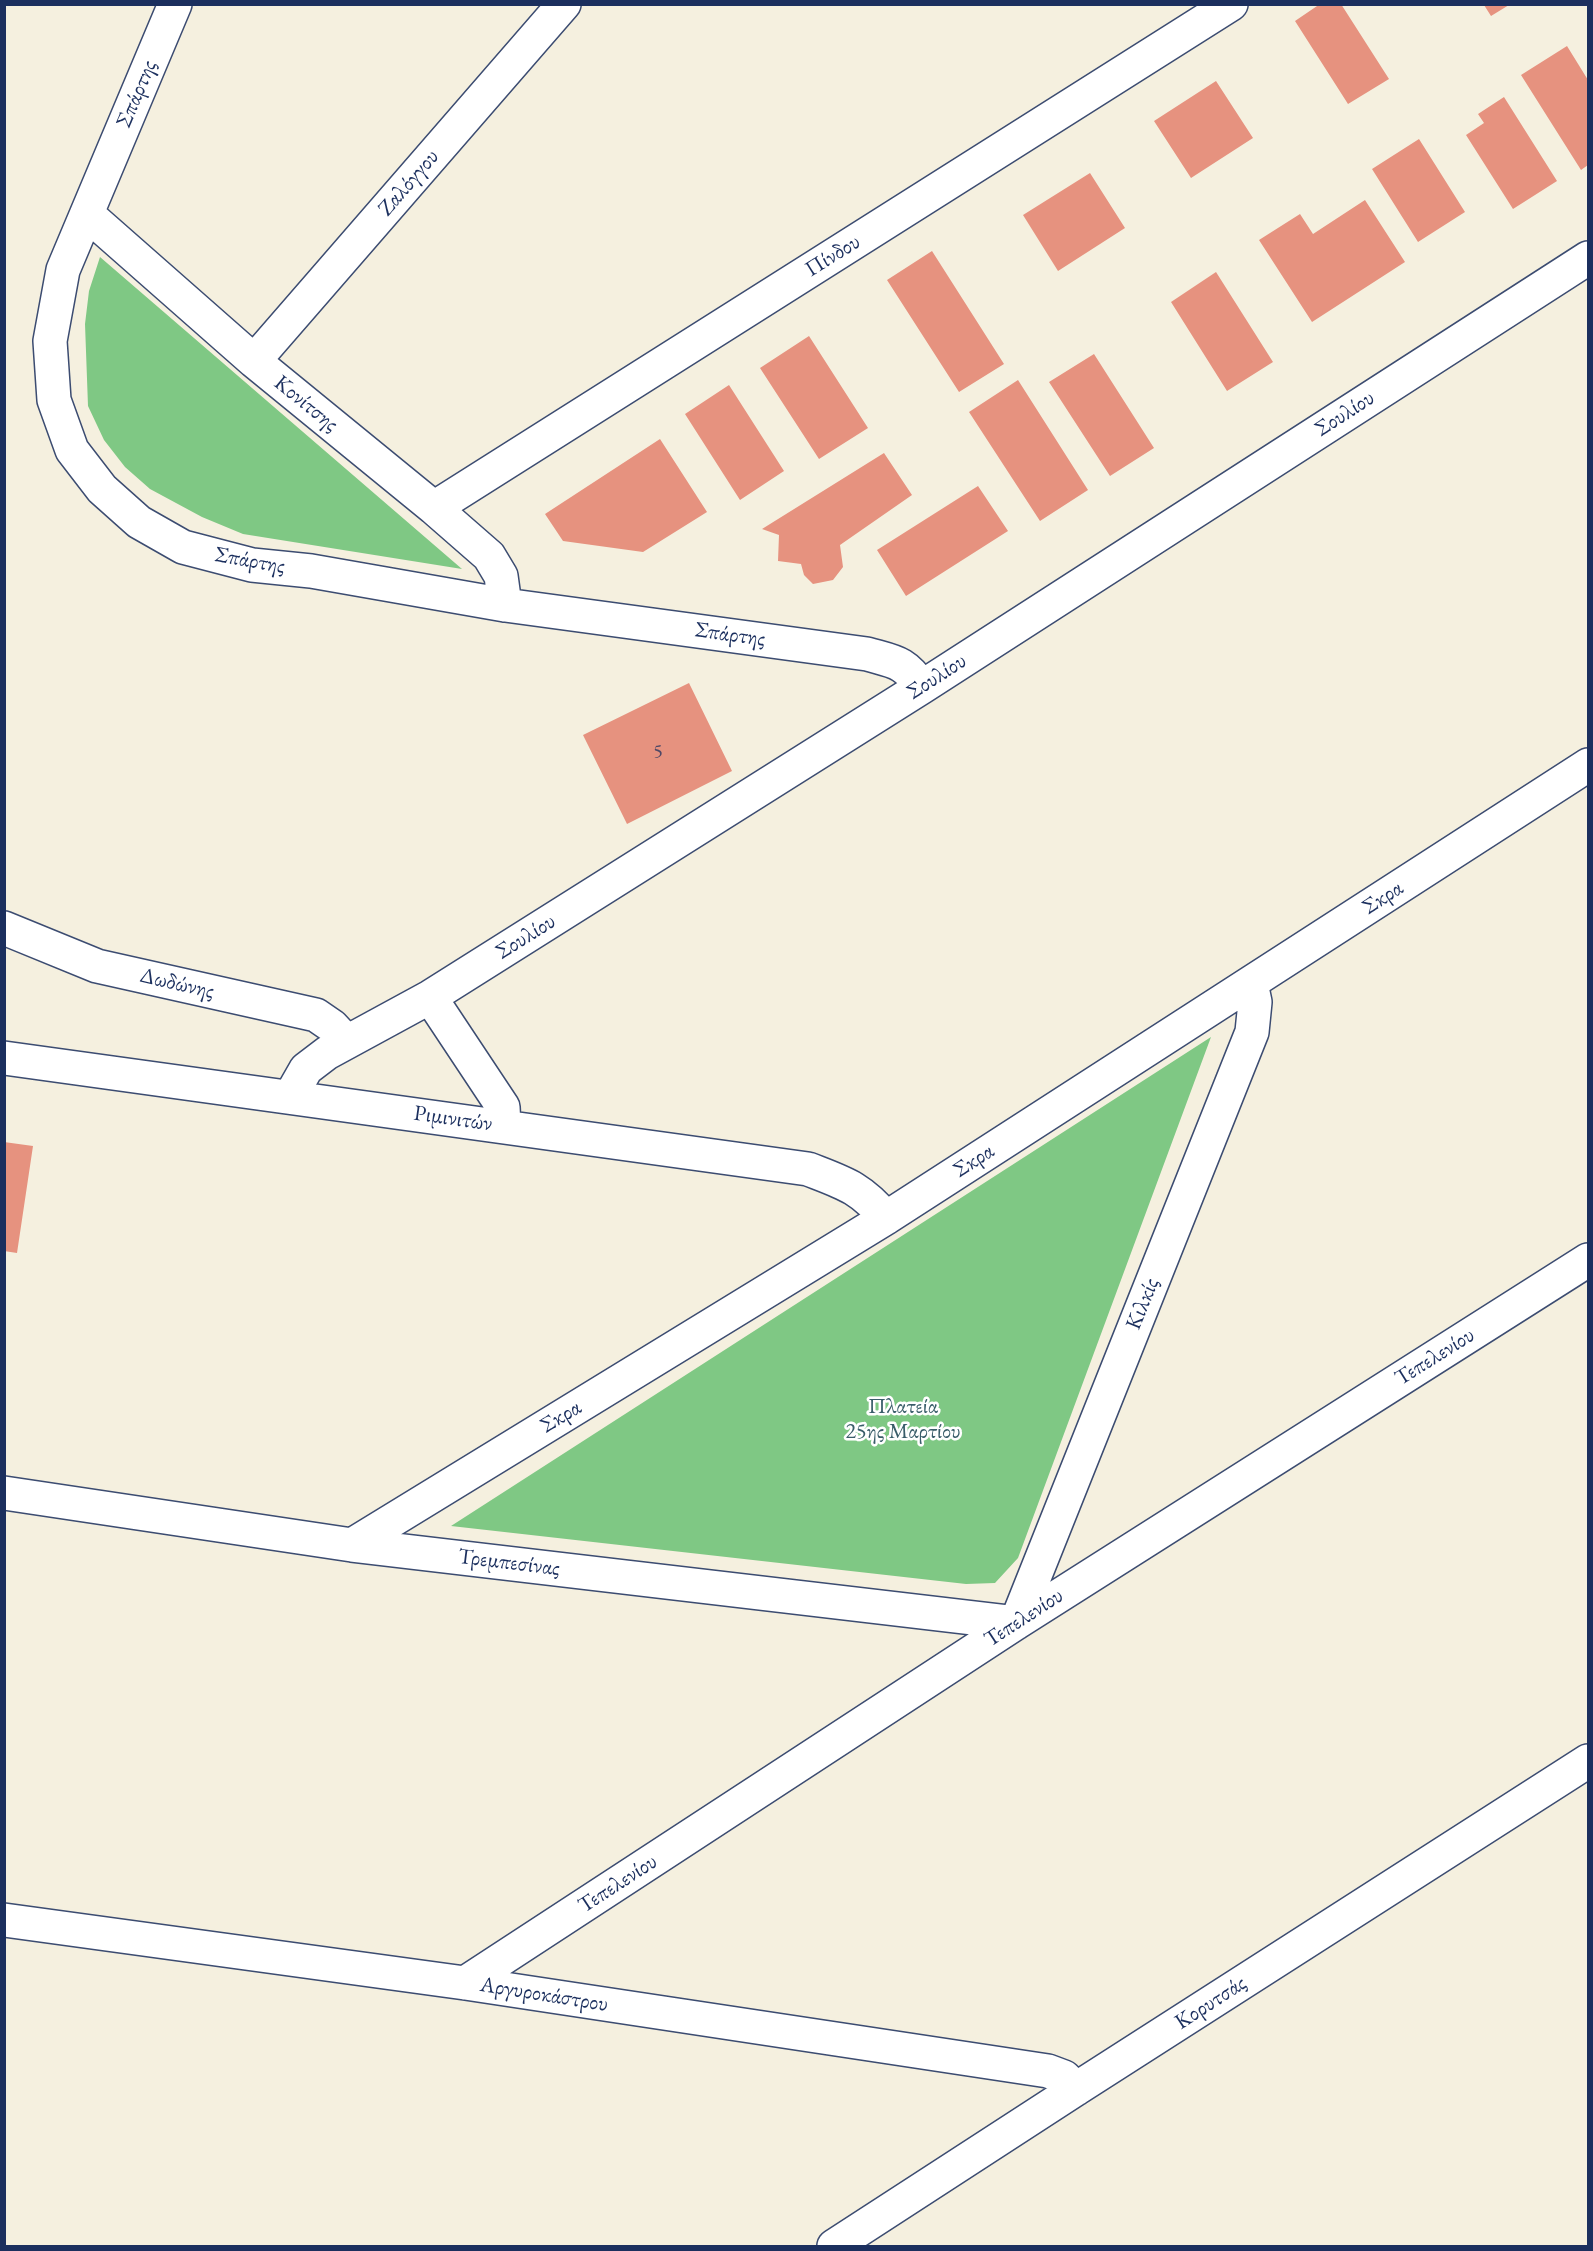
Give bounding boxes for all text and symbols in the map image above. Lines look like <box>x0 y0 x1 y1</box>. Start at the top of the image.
street label: Σπάρτης <box>111 56 163 132</box>
street label: Ζαλόγγου <box>373 144 445 222</box>
street label: Πίνδου <box>801 229 865 283</box>
street label: Κονίτσης <box>268 370 344 438</box>
street label: Σουλίου <box>1310 385 1380 443</box>
street label: Σπάρτης <box>213 542 287 580</box>
street label: Σπάρτης <box>693 617 767 653</box>
street label: Σουλίου <box>902 648 972 706</box>
house number: 5 <box>653 741 663 765</box>
street label: Σκρα <box>1358 875 1408 921</box>
street label: Σουλίου <box>491 908 561 966</box>
street label: Δωδώνης <box>137 963 217 1005</box>
street label: Ριμινιτών <box>412 1100 494 1138</box>
street label: Σκρα <box>949 1138 999 1184</box>
street label: Κιλκίς <box>1121 1274 1165 1334</box>
street label: Τεπελενίου <box>1390 1322 1480 1392</box>
park label: Πλατεία 25ης Μαρτίου <box>846 1394 960 1446</box>
street label: Σκρα <box>536 1395 586 1439</box>
street label: Τρεμπεσίνας <box>457 1544 561 1582</box>
street label: Τεπελενίου <box>979 1583 1069 1653</box>
street label: Τεπελενίου <box>573 1849 663 1919</box>
street label: Κορυτσάς <box>1170 1970 1252 2036</box>
street label: Αργυροκάστρου <box>478 1972 610 2018</box>

